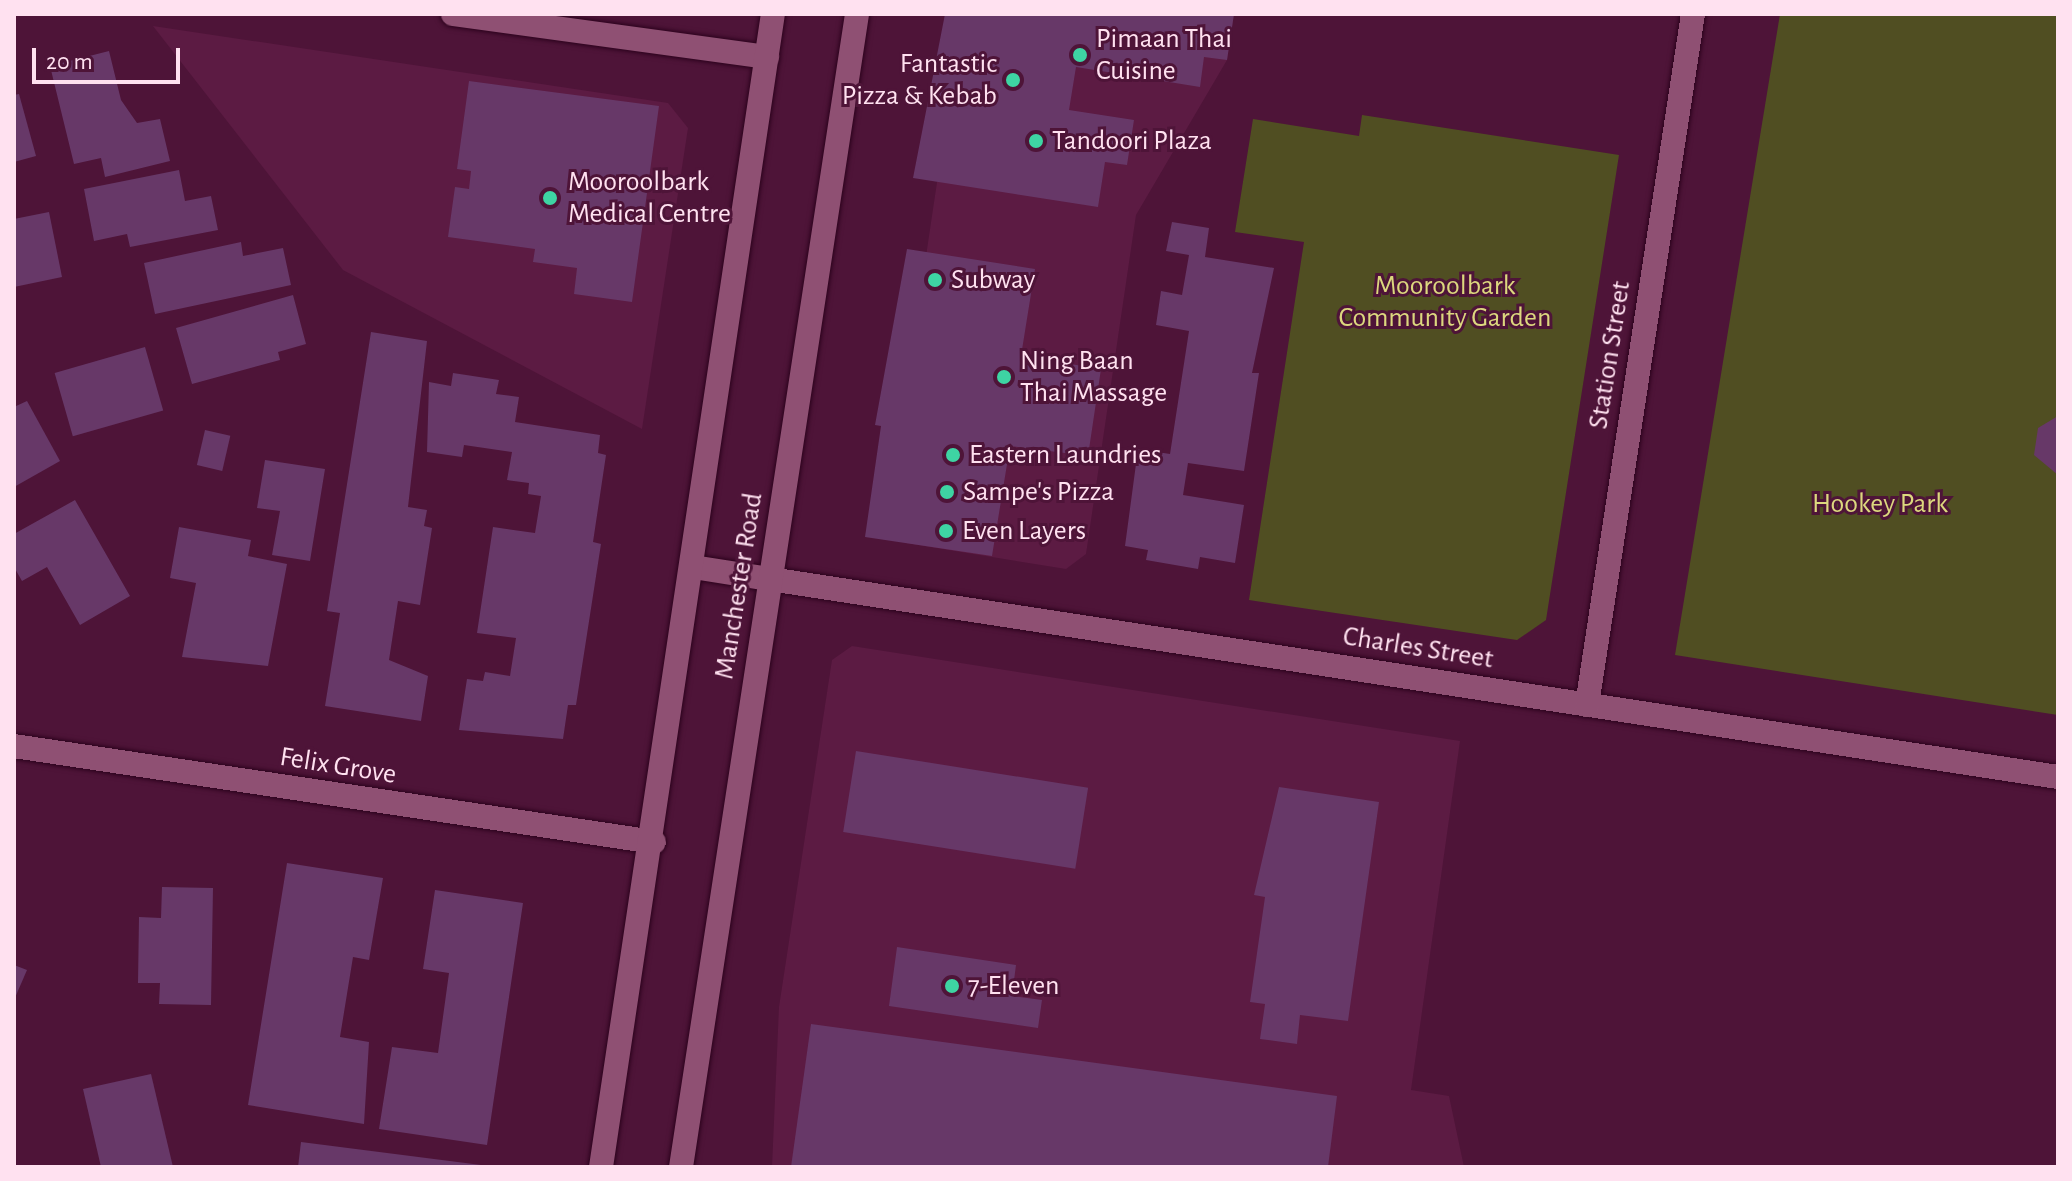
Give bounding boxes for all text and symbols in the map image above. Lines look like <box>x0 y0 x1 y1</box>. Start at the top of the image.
place label: Pimaan Thai Cuisine <box>1096 22 1232 88</box>
scale bar <box>36 32 184 82</box>
marker: Pimaan Thai Cuisine <box>1071 46 1089 64</box>
place label: Fantastic Pizza & Kebab <box>842 47 997 113</box>
text: 20 m <box>46 50 93 74</box>
marker: Fantastic Pizza & Kebab <box>1004 71 1022 89</box>
place label: Tandoori Plaza <box>1052 124 1212 158</box>
marker: Tandoori Plaza <box>1027 132 1045 150</box>
place label: Mooroolbark Medical Centre <box>568 165 731 231</box>
marker: Mooroolbark Medical Centre <box>539 187 561 209</box>
place label: Subway <box>951 263 1035 297</box>
park label: Mooroolbark Community Garden <box>1339 269 1551 335</box>
marker: Subway <box>926 271 944 289</box>
street label: Station Street <box>1582 279 1638 431</box>
place label: Ning Baan Thai Massage <box>1020 344 1167 410</box>
marker: Ning Baan Thai Massage <box>995 368 1013 386</box>
place label: Eastern Laundries <box>969 438 1161 472</box>
marker: Eastern Laundries <box>944 446 962 464</box>
place label: Sampe's Pizza <box>963 475 1114 509</box>
marker: Sampe's Pizza <box>938 483 956 501</box>
park label: Hookey Park <box>1812 487 1948 521</box>
street label: Manchester Road <box>708 490 770 682</box>
place label: Even Layers <box>962 514 1086 548</box>
marker: Even Layers <box>937 522 955 540</box>
street label: Charles Street <box>1341 620 1495 676</box>
street label: Felix Grove <box>277 740 399 792</box>
place label: 7-Eleven <box>968 969 1060 1003</box>
marker: 7-Eleven <box>943 977 961 995</box>

